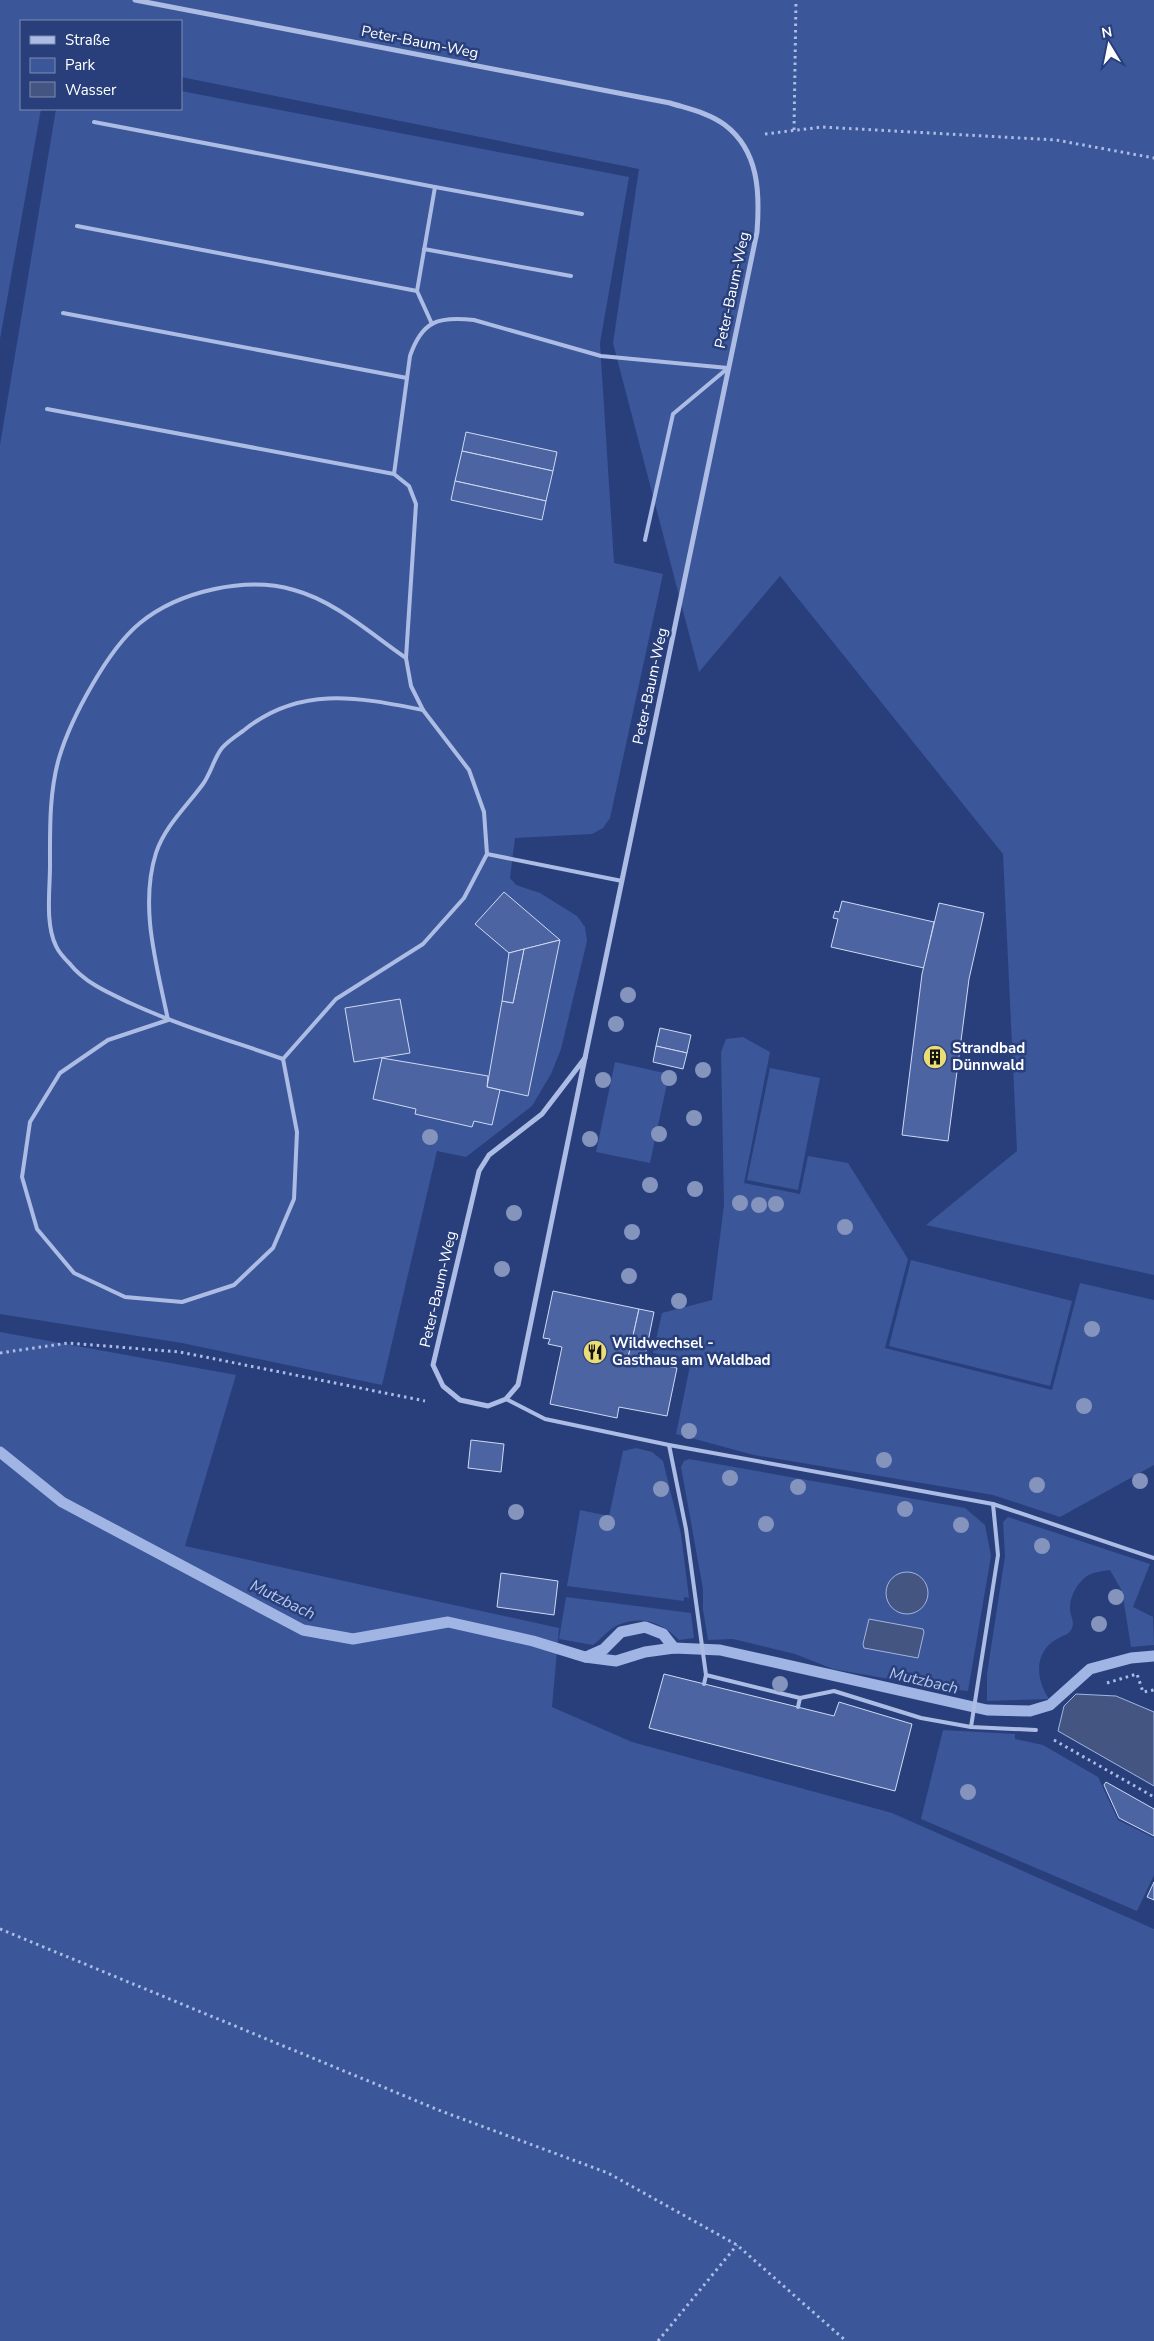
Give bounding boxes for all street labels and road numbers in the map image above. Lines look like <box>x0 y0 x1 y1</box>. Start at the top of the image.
street label: Peter-Baum-Weg <box>360 21 480 63</box>
street label: Peter-Baum-Weg <box>710 230 754 350</box>
street label: Peter-Baum-Weg <box>628 626 672 746</box>
street label: Peter-Baum-Weg <box>415 1229 461 1349</box>

